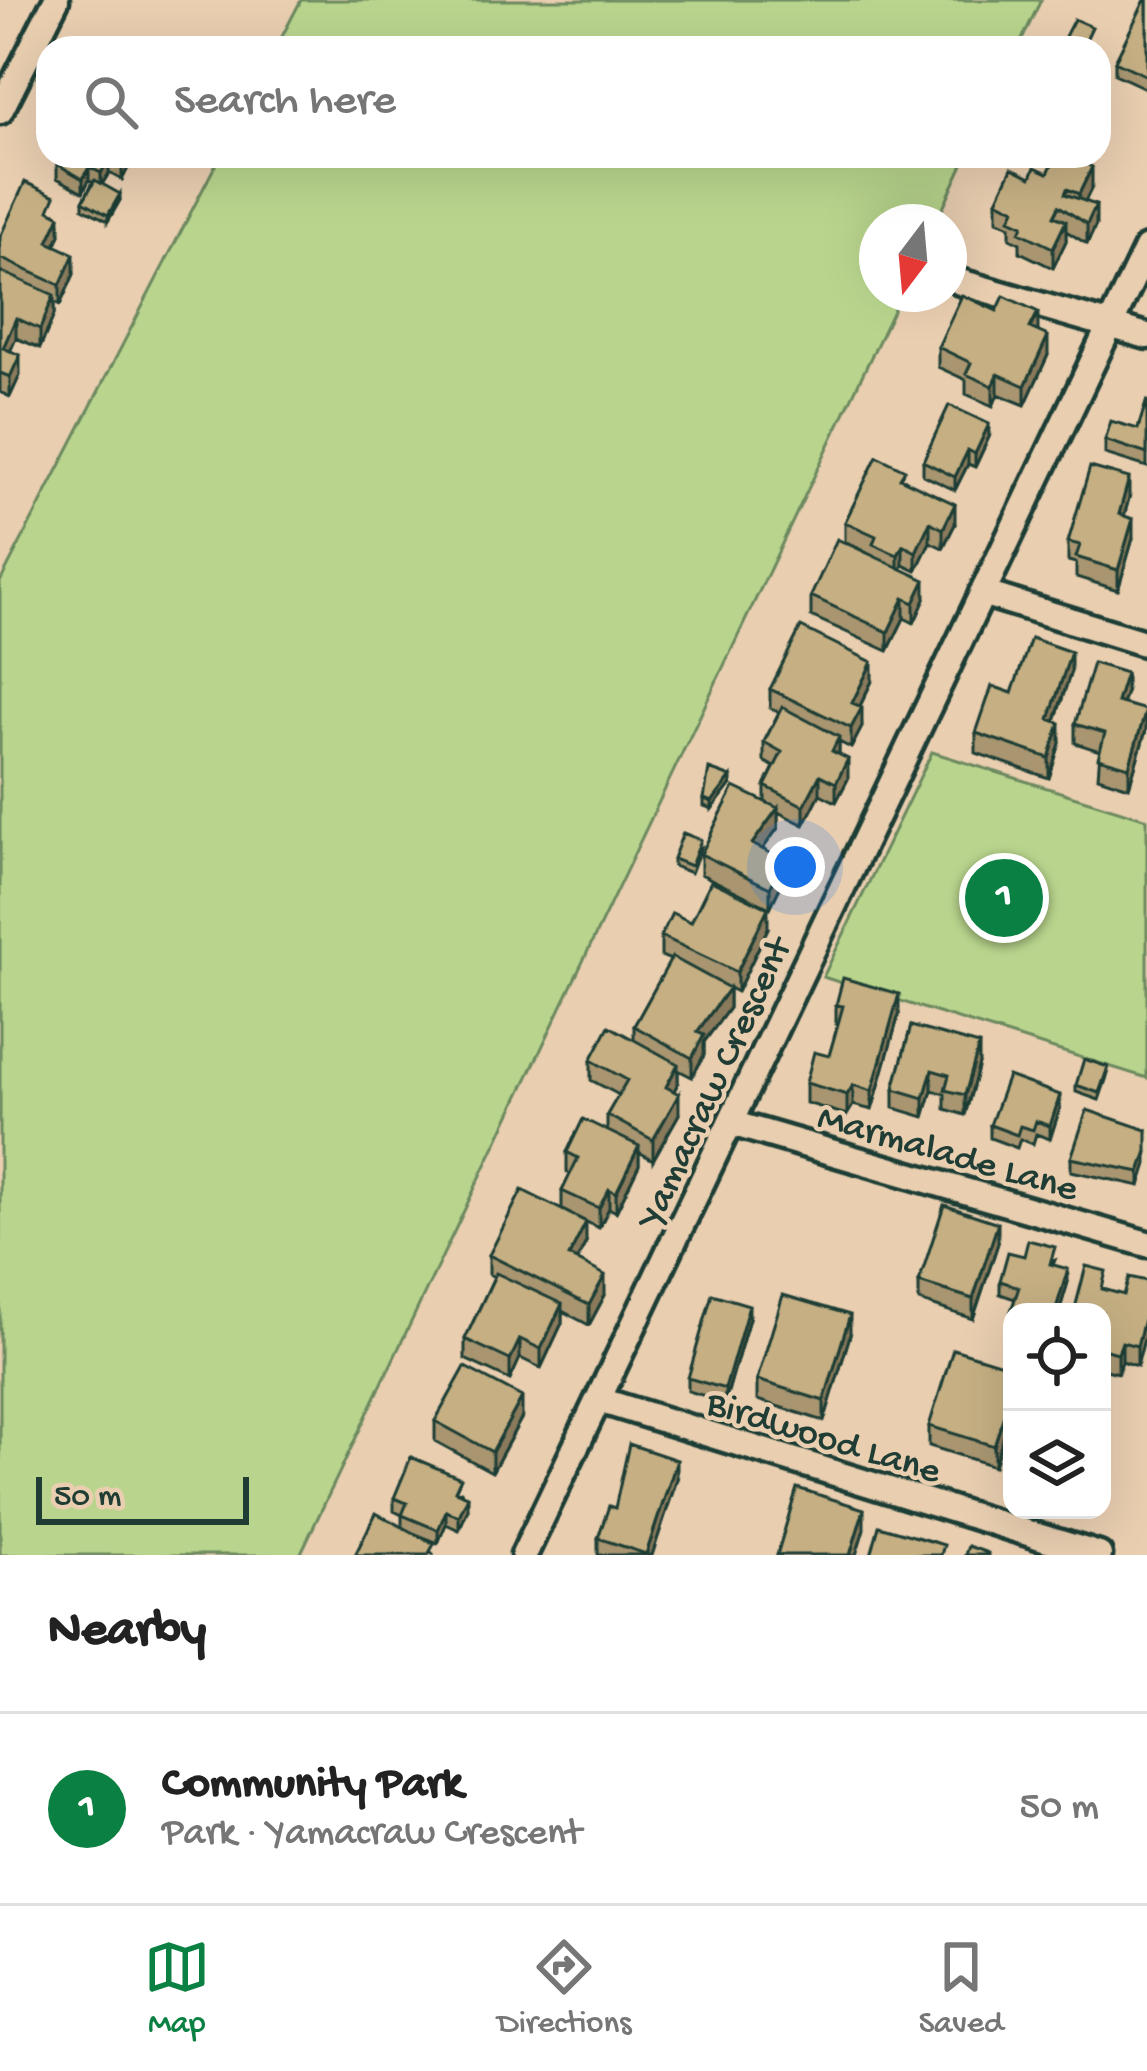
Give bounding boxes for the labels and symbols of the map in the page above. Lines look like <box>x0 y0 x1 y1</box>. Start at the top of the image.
north arrow <box>859 204 967 312</box>
your location <box>765 837 825 897</box>
pin: 1 <box>965 853 1043 943</box>
street label: Yamacraw Crescent <box>628 929 806 1240</box>
street label: Marmalade Lane <box>811 1097 1083 1215</box>
street label: Birdwood Lane <box>699 1382 946 1497</box>
scale bar <box>36 1471 249 1524</box>

